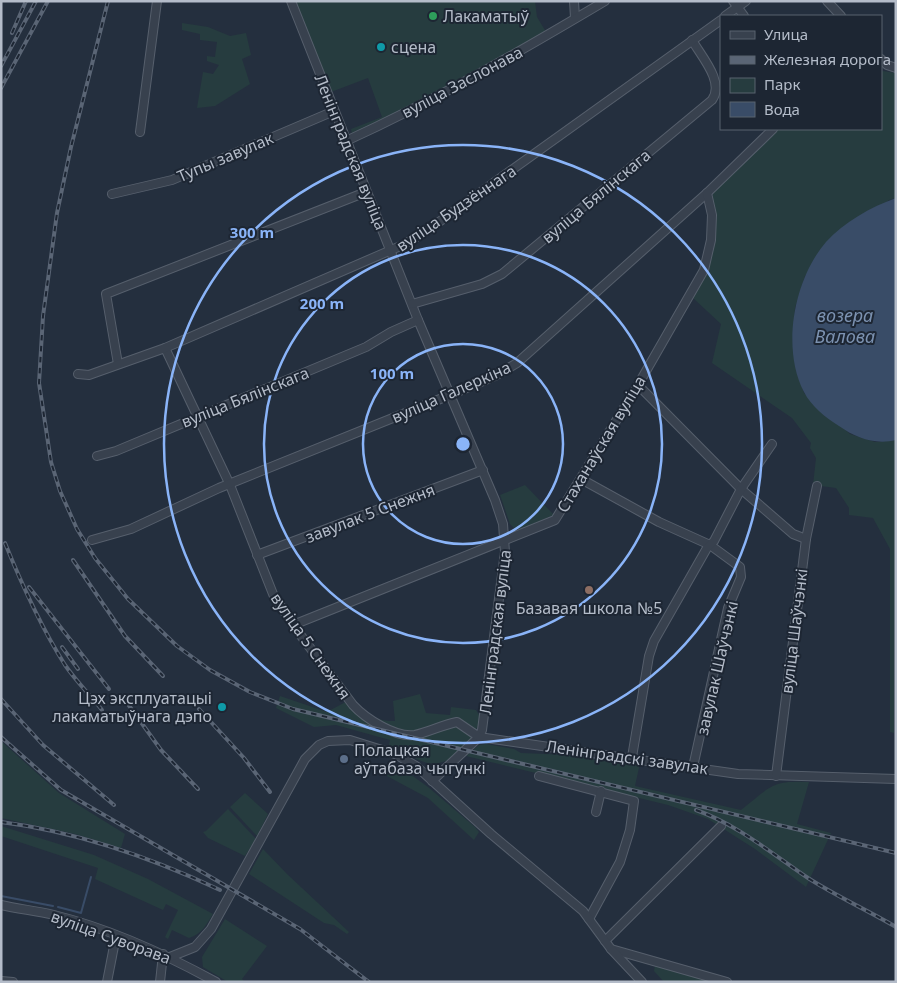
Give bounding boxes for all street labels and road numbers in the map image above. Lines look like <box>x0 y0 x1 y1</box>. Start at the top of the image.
street label: вуліца Заслонава <box>398 41 526 123</box>
street label: Ленінградская вуліца <box>310 71 392 233</box>
street label: Тупы завулак <box>174 127 277 187</box>
street label: вуліца Бялінскага <box>537 144 655 248</box>
street label: вуліца Будзённага <box>392 160 520 256</box>
street label: вуліца Галеркіна <box>388 356 514 428</box>
street label: вуліца Бялінскага <box>178 361 312 433</box>
street label: Стаханаўская вуліца <box>551 371 651 517</box>
street label: завулак 5 Снежня <box>302 478 438 548</box>
street label: Ленінградская вуліца <box>474 548 516 716</box>
street label: вуліца Шаўчэнкі <box>775 567 813 695</box>
street label: вуліца 5 Снежня <box>266 588 356 704</box>
street label: завулак Шаўчэнкі <box>691 599 743 737</box>
street label: Ленінградскі завулак <box>545 735 710 779</box>
street label: вуліца Суворава <box>48 905 174 969</box>

